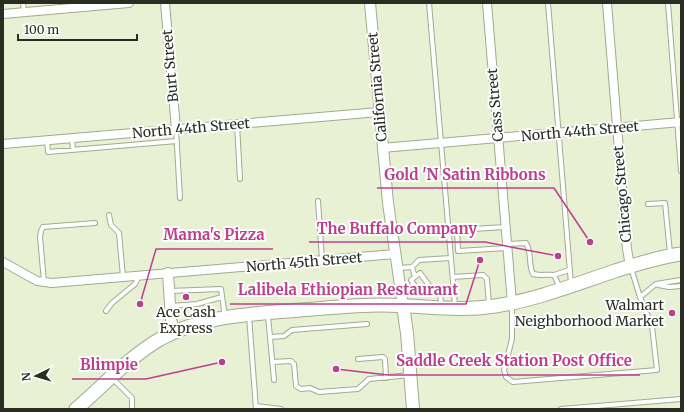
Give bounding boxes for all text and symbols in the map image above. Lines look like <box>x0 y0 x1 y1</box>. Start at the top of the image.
scale bar <box>18 16 137 42</box>
text: 100 m <box>24 22 59 37</box>
street label: Burt Street <box>158 28 182 103</box>
street label: California Street <box>363 31 391 142</box>
street label: Cass Street <box>483 67 507 143</box>
street label: North 44th Street <box>131 114 251 142</box>
street label: North 44th Street <box>520 117 640 145</box>
street label: Chicago Street <box>609 144 635 243</box>
callout: Gold 'N Satin Ribbons <box>377 161 554 188</box>
text: Gold 'N Satin Ribbons <box>384 165 546 184</box>
callout: The Buffalo Company <box>309 215 485 242</box>
text: The Buffalo Company <box>317 219 477 238</box>
callout: Mama's Pizza <box>156 222 273 249</box>
text: Mama's Pizza <box>163 225 265 244</box>
street label: North 45th Street <box>245 248 363 276</box>
callout: Lalibela Ethiopian Restaurant <box>230 277 466 304</box>
text: Lalibela Ethiopian Restaurant <box>238 280 458 299</box>
marker: Ace Cash Express <box>181 292 191 302</box>
place label: Walmart Neighborhood Market <box>515 296 665 330</box>
place label: Ace Cash Express <box>155 303 216 337</box>
marker: Walmart Neighborhood Market <box>667 308 677 318</box>
callout: Saddle Creek Station Post Office <box>388 348 640 375</box>
text: Saddle Creek Station Post Office <box>396 351 632 370</box>
callout: Blimpie <box>72 352 146 379</box>
text: Blimpie <box>80 355 138 374</box>
north arrow <box>16 356 56 396</box>
text: N <box>19 372 33 382</box>

